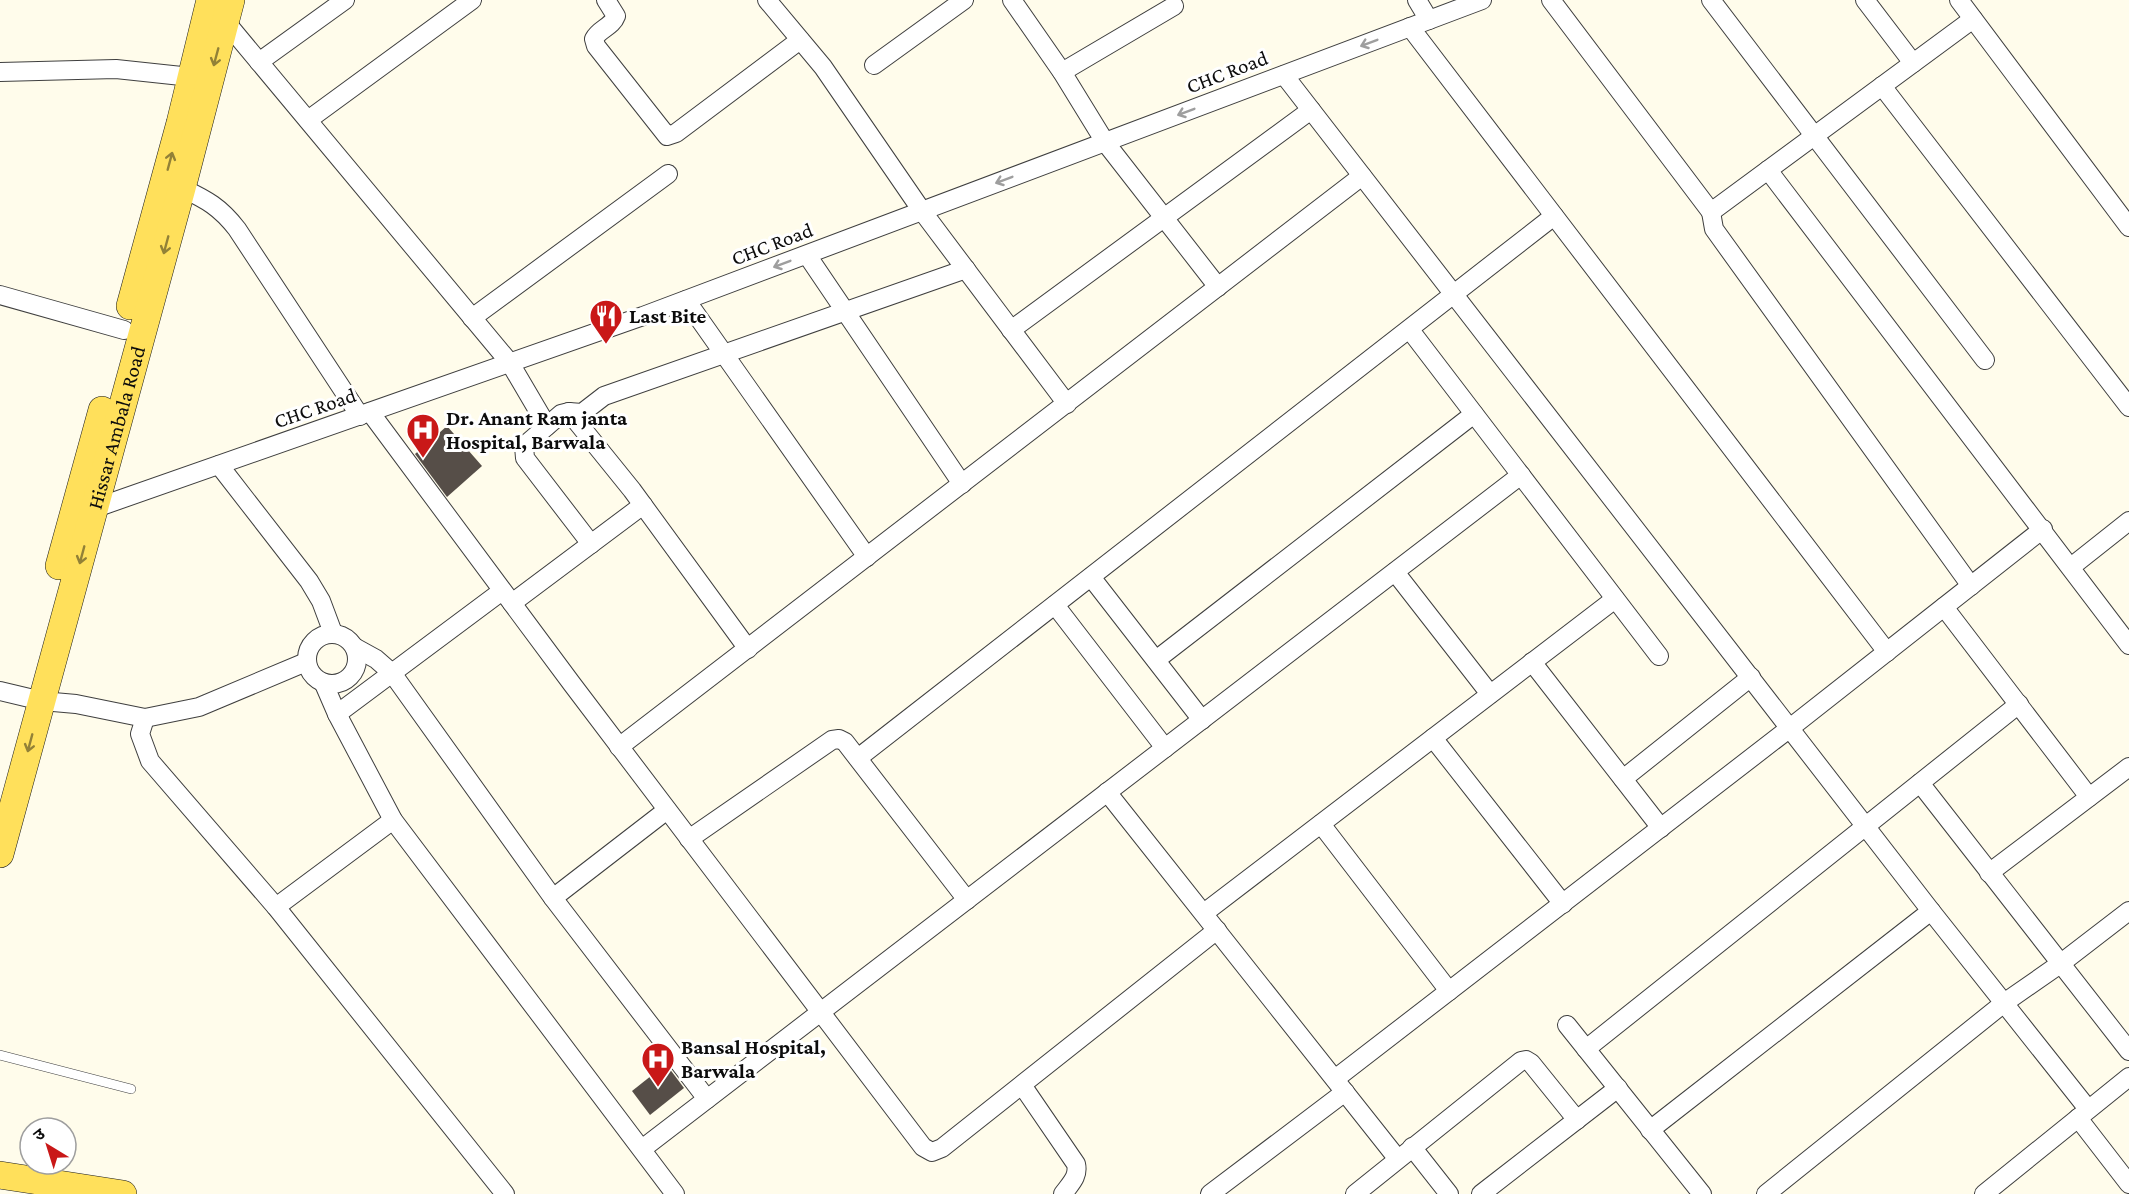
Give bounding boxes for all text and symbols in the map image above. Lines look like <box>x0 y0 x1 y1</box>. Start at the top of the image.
one-way arrow <box>1360 38 1379 49</box>
street label: CHC Road <box>1183 46 1271 98</box>
one-way arrow <box>210 47 222 66</box>
one-way arrow <box>1177 107 1196 118</box>
one-way arrow <box>164 152 176 171</box>
one-way arrow <box>995 176 1014 187</box>
street label: CHC Road <box>728 218 816 270</box>
one-way arrow <box>160 235 172 254</box>
one-way arrow <box>773 259 792 270</box>
restaurant icon: Last Bite <box>588 298 624 345</box>
place label: Last Bite <box>629 304 706 328</box>
street label: Hissar Ambala Road <box>83 343 150 512</box>
street label: CHC Road <box>271 383 359 433</box>
place label: Dr. Anant Ram janta Hospital, Barwala <box>446 406 628 454</box>
hospital icon: Dr. Anant Ram janta Hospital, Barwala <box>405 412 441 459</box>
one-way arrow <box>76 545 87 564</box>
one-way arrow <box>24 733 36 752</box>
place label: Bansal Hospital, Barwala <box>681 1035 826 1083</box>
hospital icon: Bansal Hospital, Barwala <box>640 1041 676 1088</box>
north arrow <box>18 1116 78 1176</box>
text: उ <box>30 1125 48 1144</box>

